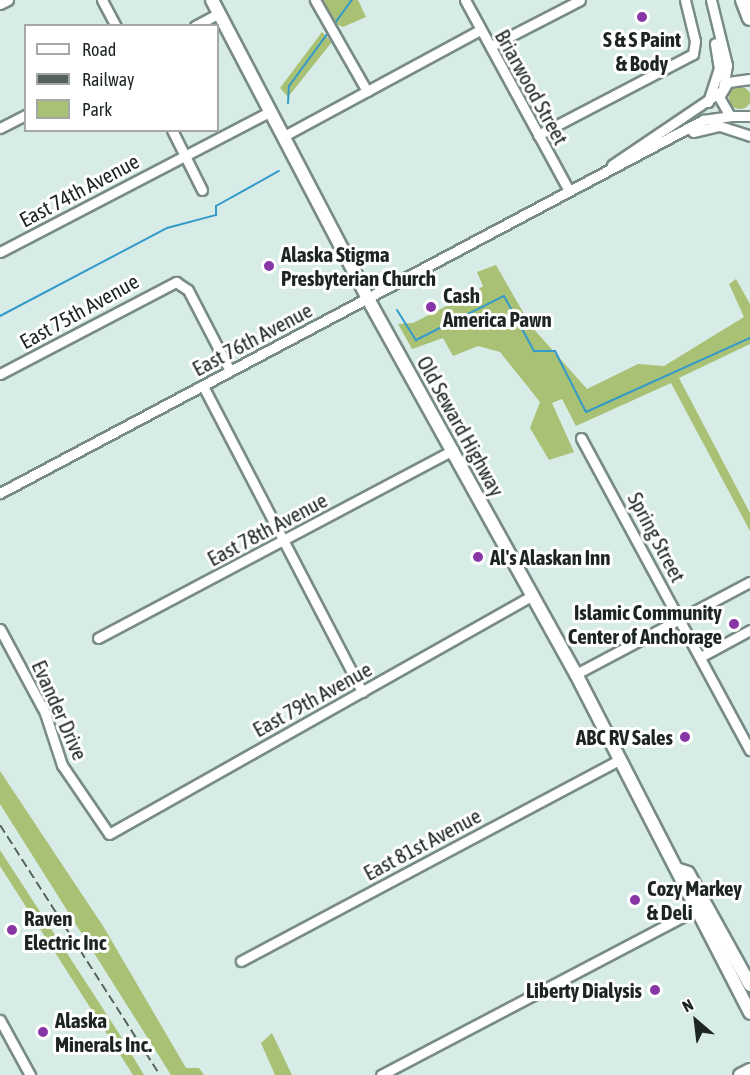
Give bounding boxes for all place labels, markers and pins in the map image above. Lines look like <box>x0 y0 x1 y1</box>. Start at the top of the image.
marker: S & S Paint & Body <box>635 10 649 24</box>
place label: S & S Paint & Body <box>603 26 681 76</box>
place label: Alaska Stigma Presbyterian Church <box>281 241 436 291</box>
marker: Alaska Stigma Presbyterian Church <box>262 259 276 273</box>
place label: Cash America Pawn <box>443 282 552 332</box>
marker: Cash America Pawn <box>424 300 438 314</box>
place label: Al's Alaskan Inn <box>490 544 610 570</box>
marker: Al's Alaskan Inn <box>471 550 485 564</box>
place label: Islamic Community Center of Anchorage <box>568 599 722 649</box>
marker: Islamic Community Center of Anchorage <box>727 617 741 631</box>
place label: ABC RV Sales <box>576 724 673 750</box>
marker: ABC RV Sales <box>678 730 692 744</box>
place label: Cozy Markey & Deli <box>647 875 742 925</box>
marker: Cozy Markey & Deli <box>628 893 642 907</box>
place label: Raven Electric Inc <box>24 905 107 955</box>
marker: Raven Electric Inc <box>5 923 19 937</box>
place label: Liberty Dialysis <box>526 977 642 1003</box>
marker: Liberty Dialysis <box>646 981 664 999</box>
place label: Alaska Minerals Inc. <box>55 1007 152 1057</box>
marker: Alaska Minerals Inc. <box>36 1025 50 1039</box>

